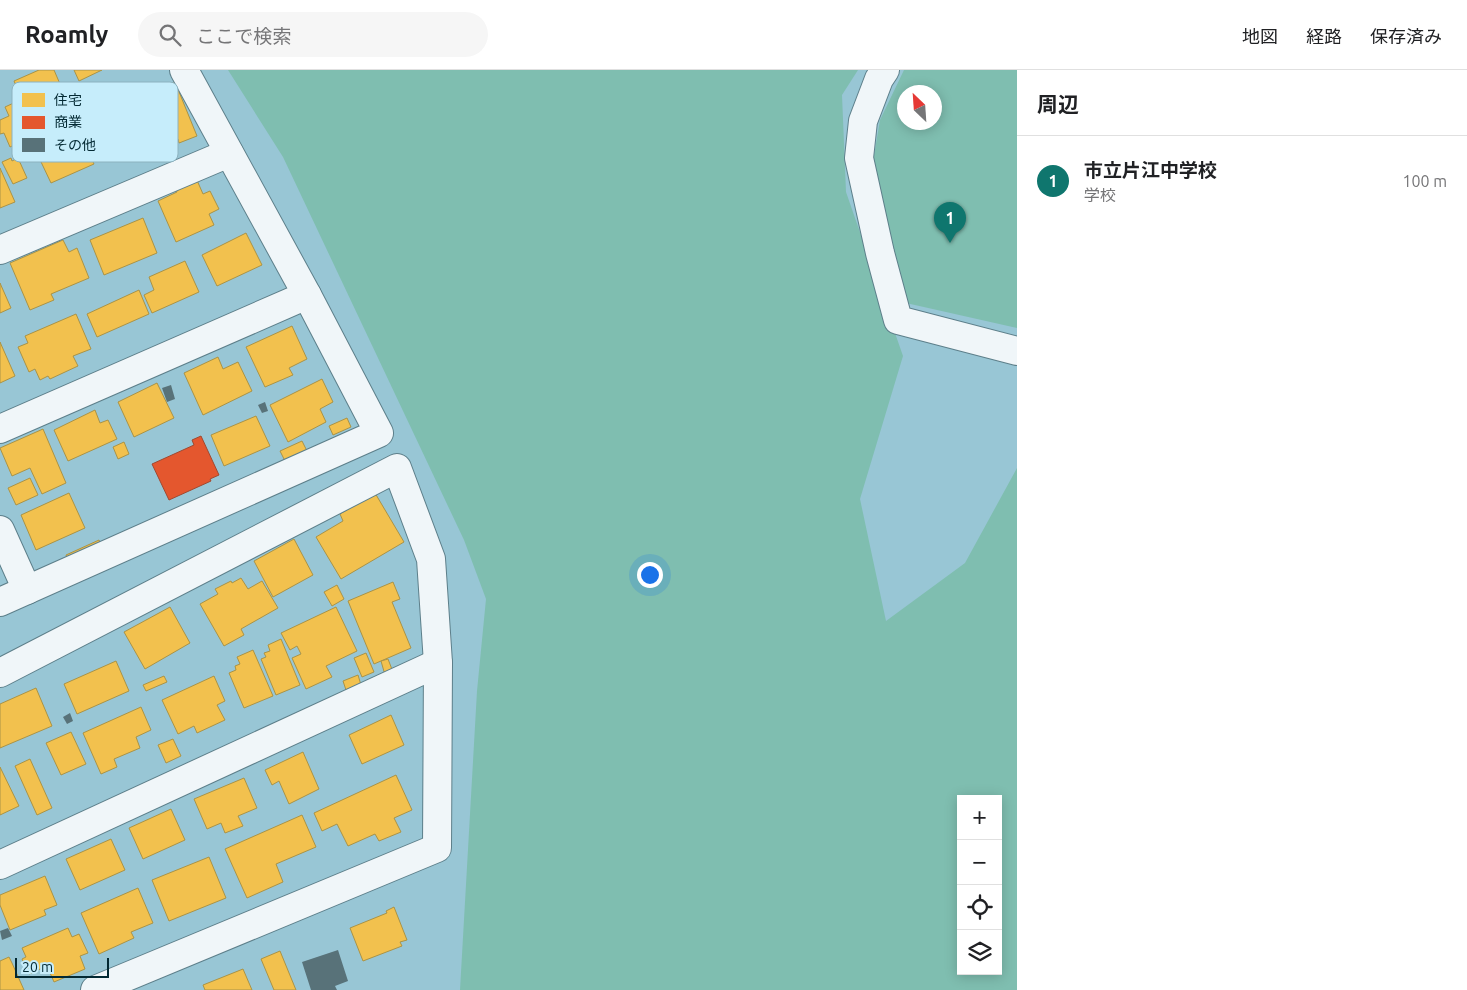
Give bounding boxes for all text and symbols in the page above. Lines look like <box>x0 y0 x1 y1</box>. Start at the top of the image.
search box <box>138 12 488 57</box>
text: Roamly <box>25 21 108 48</box>
icon: search <box>156 21 184 49</box>
text: ここで検索 <box>196 25 291 47</box>
text: 地図 <box>1242 26 1278 46</box>
text: 経路 <box>1306 26 1342 46</box>
text: 保存済み <box>1370 26 1442 46</box>
legend <box>12 82 178 162</box>
north arrow <box>897 85 942 130</box>
text: 住宅 <box>54 92 82 108</box>
text: 周辺 <box>1037 92 1079 116</box>
text: 商業 <box>54 114 82 130</box>
text: その他 <box>54 137 96 153</box>
text: 市立片江中学校 <box>1084 159 1217 181</box>
text: 1 <box>1048 172 1058 190</box>
text: 100 m <box>1402 172 1447 190</box>
text: 学校 <box>1084 186 1116 204</box>
pin: 1 <box>934 202 966 243</box>
your location <box>637 562 663 588</box>
map controls <box>957 795 1002 975</box>
button: + <box>957 795 1002 840</box>
button: − <box>957 840 1002 885</box>
button: locate <box>957 885 1002 930</box>
button: layers <box>957 930 1002 975</box>
scale bar <box>15 955 109 978</box>
text: 20 m <box>22 959 53 975</box>

